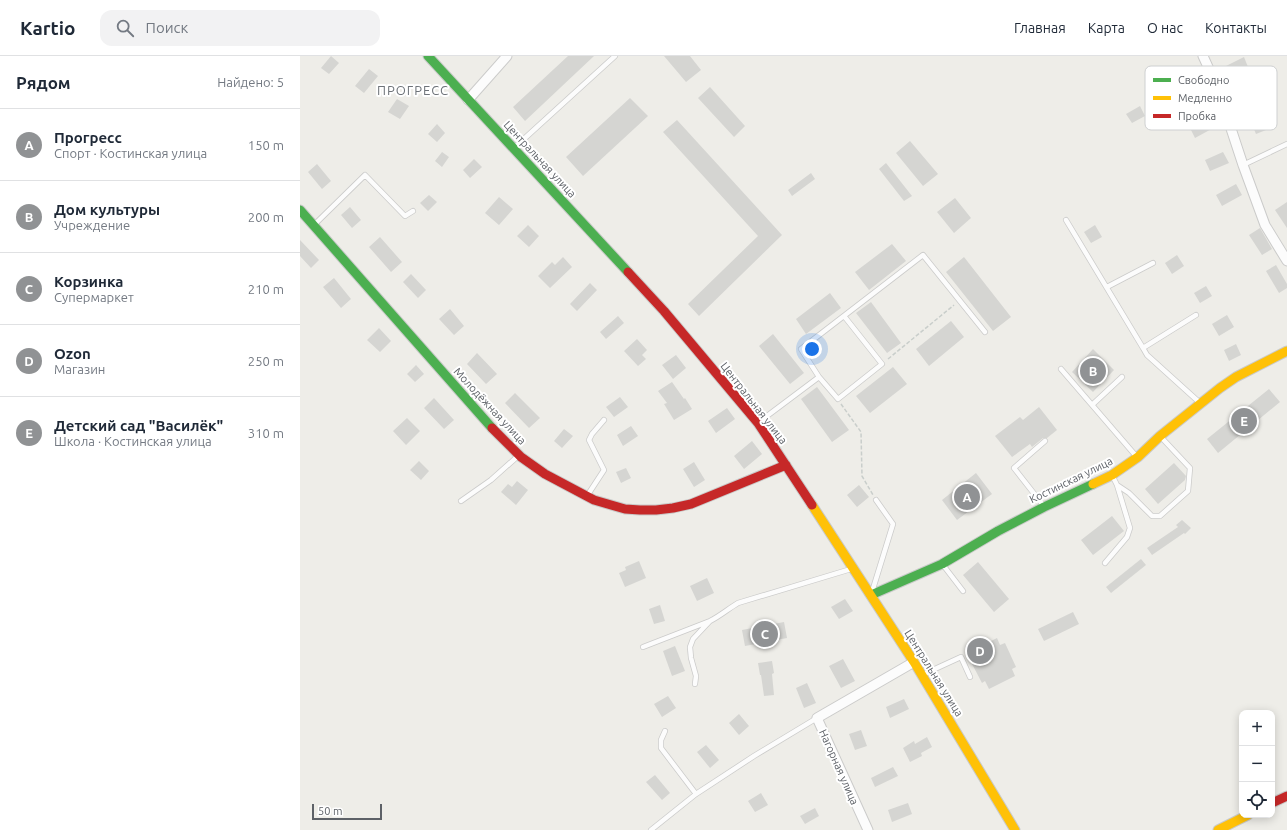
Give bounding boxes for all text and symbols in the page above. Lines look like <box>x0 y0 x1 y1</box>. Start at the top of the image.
search box <box>100 10 380 46</box>
text: Kartio <box>20 17 76 39</box>
icon: search <box>114 17 136 39</box>
text: Поиск <box>146 19 188 36</box>
text: Главная <box>1014 20 1066 36</box>
text: Карта <box>1088 20 1125 36</box>
text: О нас <box>1147 20 1183 36</box>
text: Контакты <box>1205 20 1267 36</box>
legend <box>1145 66 1277 130</box>
text: Рядом <box>16 73 71 92</box>
text: Свободно <box>1178 74 1229 86</box>
text: Найдено: 5 <box>217 75 284 89</box>
district label: ПРОГРЕСС <box>377 83 449 97</box>
text: Медленно <box>1178 92 1232 104</box>
text: Пробка <box>1178 110 1216 122</box>
street label: Центральная улица <box>502 118 578 200</box>
text: Прогресс <box>54 129 122 146</box>
text: A <box>24 138 34 152</box>
text: 150 m <box>248 138 284 152</box>
text: Спорт · Костинская улица <box>54 146 207 160</box>
text: Дом культуры <box>54 201 160 218</box>
text: B <box>25 210 33 224</box>
text: 200 m <box>248 210 284 224</box>
text: Учреждение <box>54 218 130 232</box>
text: Корзинка <box>54 273 123 290</box>
text: C <box>25 282 33 296</box>
text: 210 m <box>248 282 284 296</box>
text: Супермаркет <box>54 290 134 304</box>
your location <box>802 339 822 359</box>
text: Ozon <box>54 345 91 362</box>
text: D <box>24 354 34 368</box>
text: 250 m <box>248 354 284 368</box>
pin: B <box>1080 356 1106 386</box>
street label: Центральная улица <box>718 360 790 446</box>
text: Магазин <box>54 362 105 376</box>
street label: Молодёжная улица <box>451 365 529 447</box>
pin: E <box>1231 406 1257 436</box>
text: Детский сад "Василёк" <box>54 417 223 434</box>
text: E <box>25 426 33 440</box>
text: 310 m <box>248 426 284 440</box>
text: Школа · Костинская улица <box>54 434 212 448</box>
street label: Костинская улица <box>1027 455 1115 505</box>
pin: A <box>954 482 980 512</box>
pin: C <box>752 619 778 649</box>
street label: Центральная улица <box>902 627 966 719</box>
pin: D <box>967 636 993 666</box>
map controls <box>1239 710 1275 818</box>
button: + <box>1239 710 1275 746</box>
street label: Нагорная улица <box>817 727 861 807</box>
button: − <box>1239 746 1275 782</box>
button: locate <box>1239 782 1275 818</box>
scale bar <box>312 802 382 821</box>
text: 50 m <box>318 805 342 817</box>

